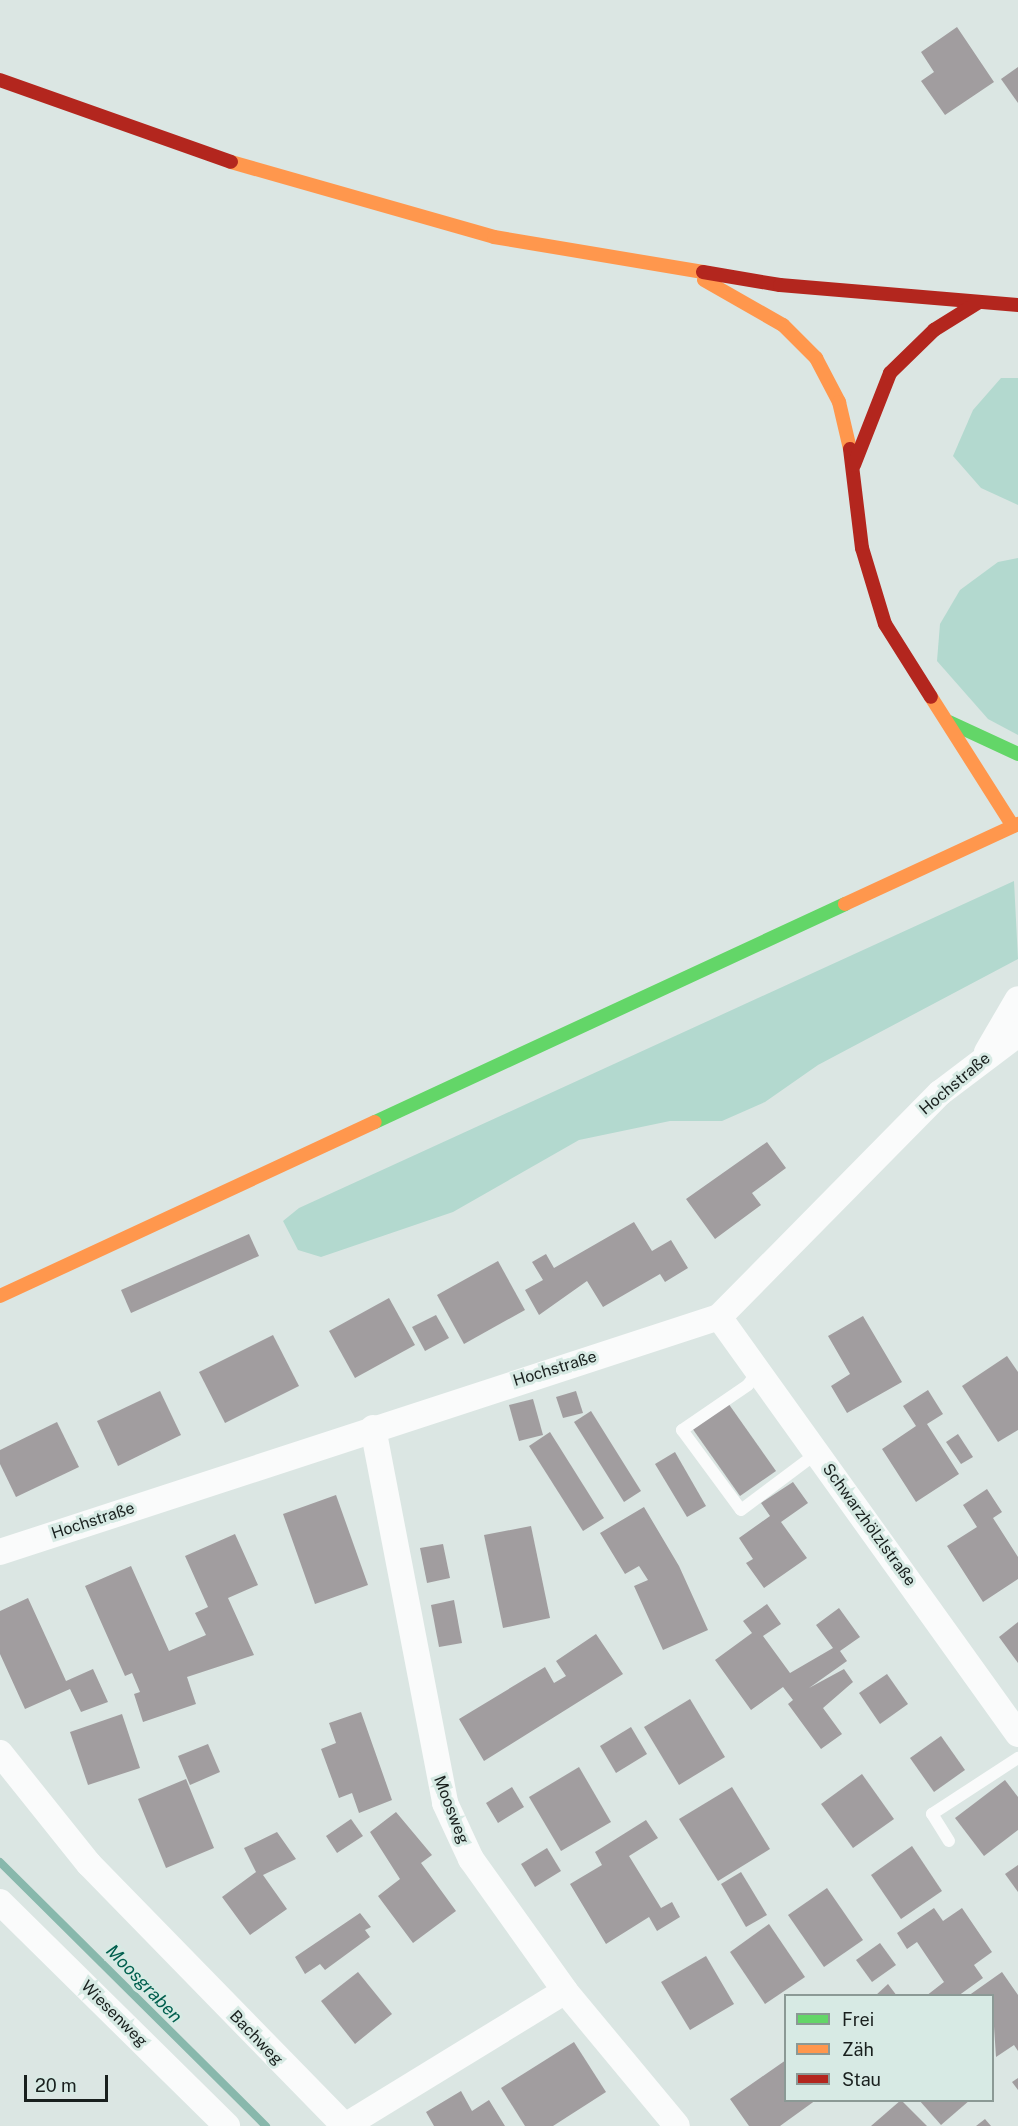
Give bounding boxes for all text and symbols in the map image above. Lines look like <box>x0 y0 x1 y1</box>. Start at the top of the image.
street label: Hochstraße <box>916 1049 994 1119</box>
street label: Hochstraße <box>511 1347 599 1391</box>
street label: Schwarzhölzlstraße <box>818 1460 920 1590</box>
street label: Hochstraße <box>49 1499 137 1543</box>
street label: Moosweg <box>429 1773 473 1847</box>
water label: Moosgraben <box>101 1940 187 2028</box>
street label: Wiesenweg <box>77 1977 151 2051</box>
legend <box>784 1994 994 2102</box>
street label: Bachweg <box>225 2007 287 2069</box>
text: Frei <box>842 2009 874 2030</box>
text: Zäh <box>842 2039 874 2060</box>
scale bar <box>27 2063 111 2101</box>
text: Stau <box>842 2069 881 2090</box>
text: 20 m <box>35 2075 77 2096</box>

